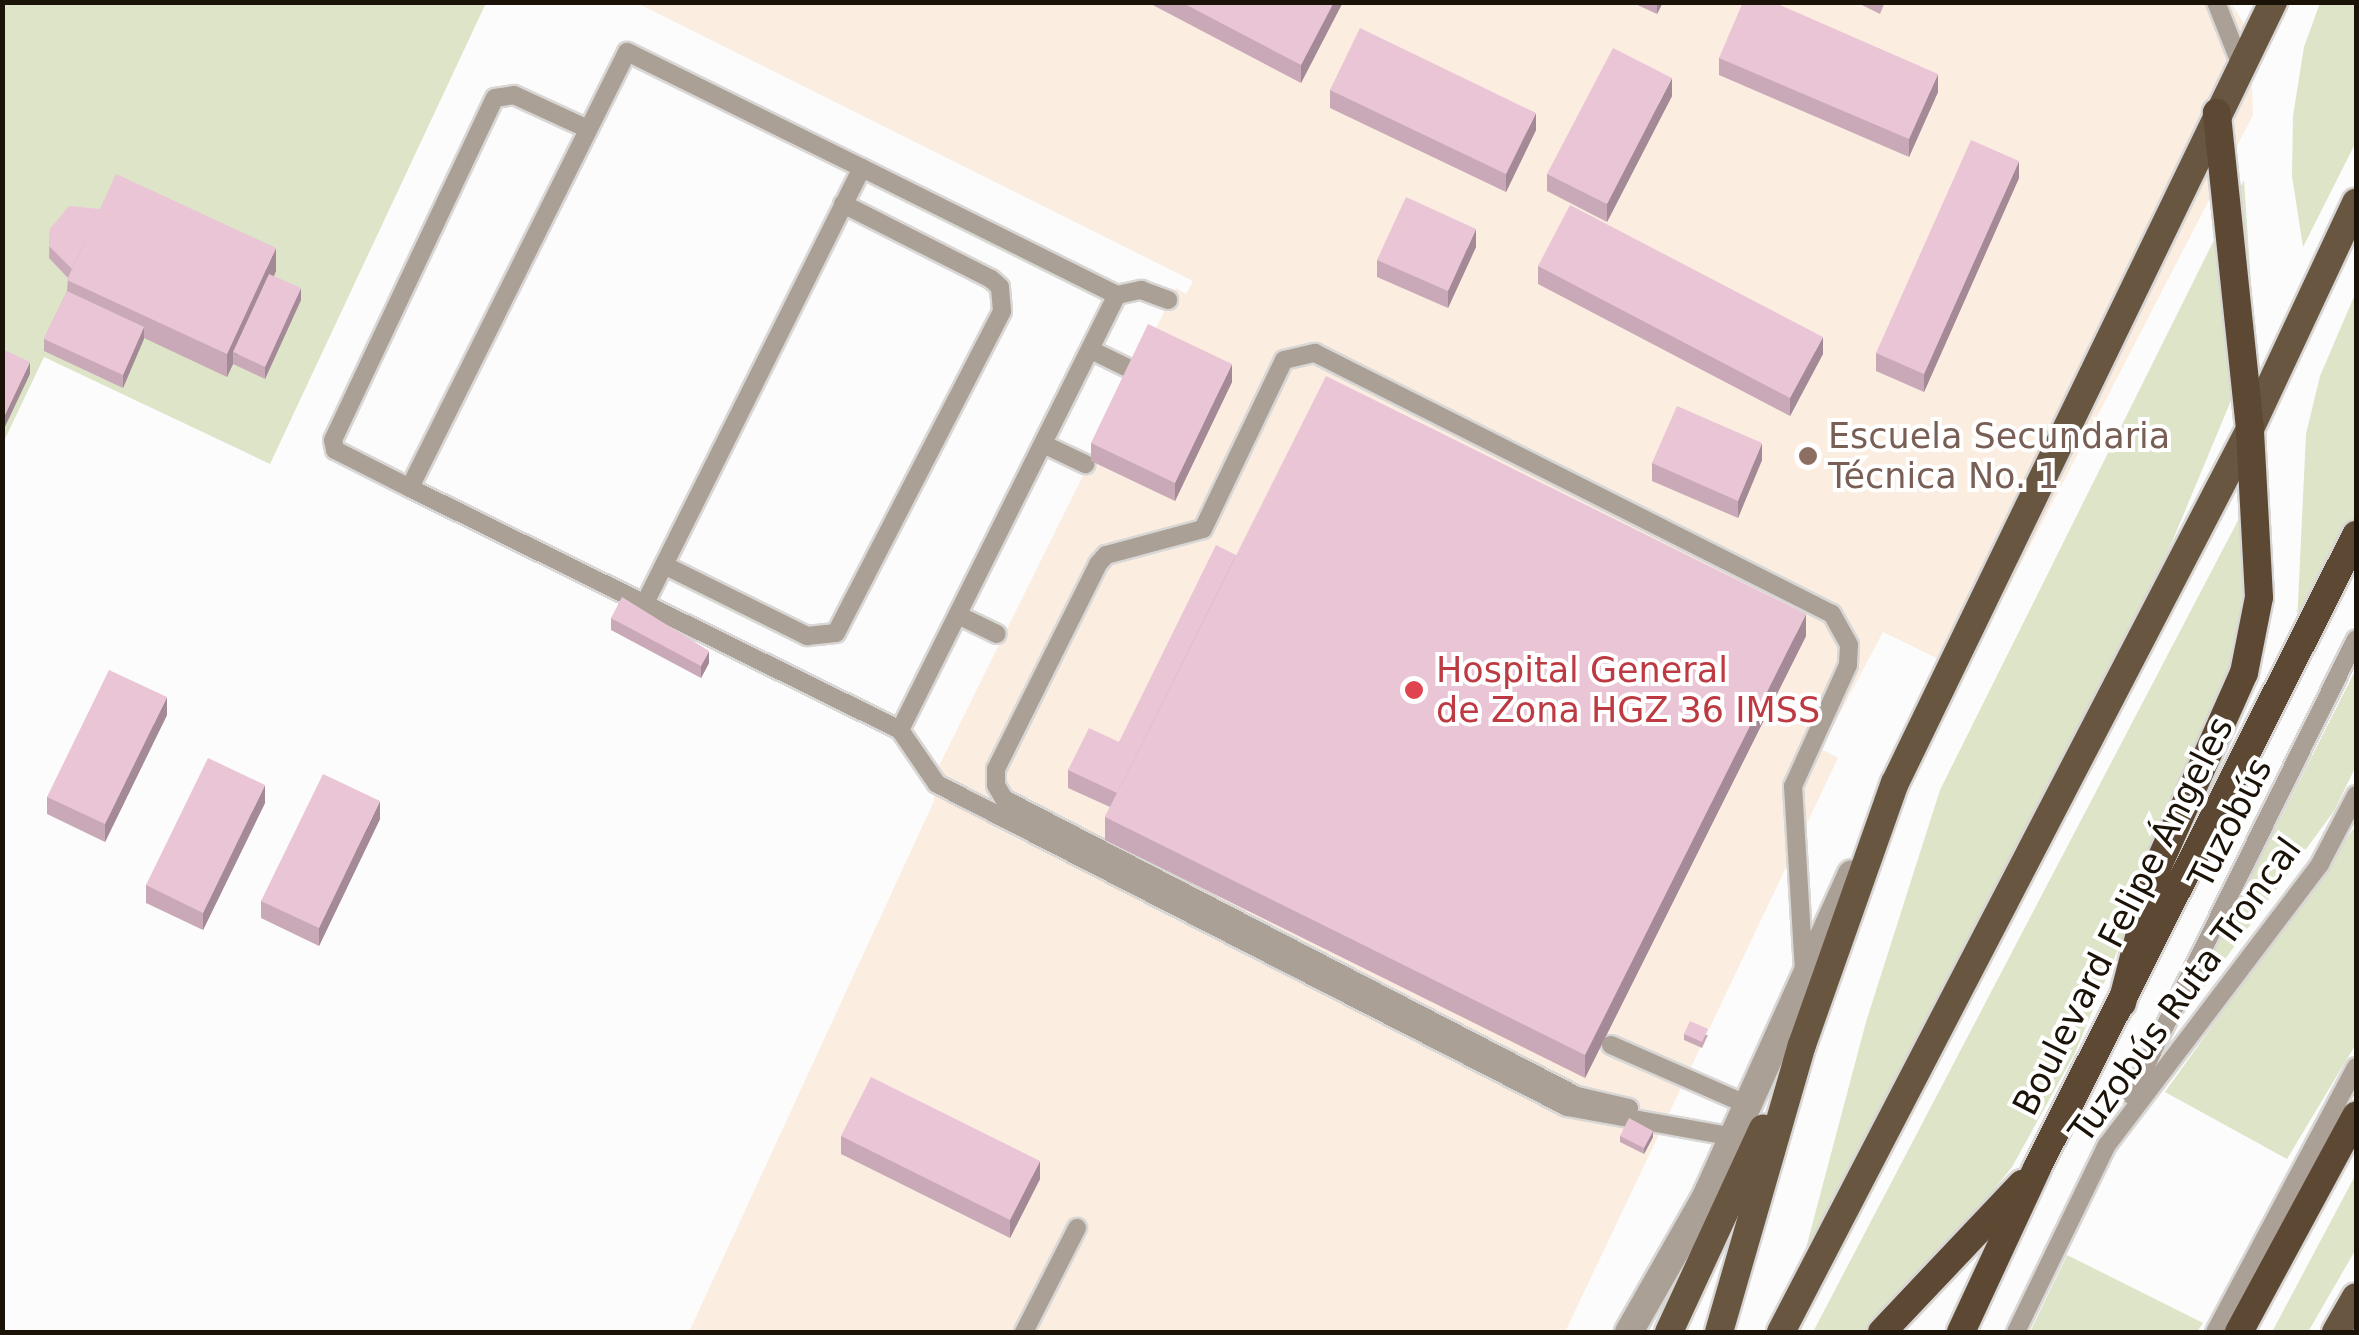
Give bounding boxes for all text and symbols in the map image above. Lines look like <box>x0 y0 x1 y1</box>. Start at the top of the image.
place label: Escuela Secundaria Técnica No. 1 <box>1828 415 2170 497</box>
marker: Escuela Secundaria Técnica No. 1 <box>1797 445 1819 467</box>
place label: Hospital General de Zona HGZ 36 IMSS <box>1436 649 1820 731</box>
marker: Hospital General de Zona HGZ 36 IMSS <box>1401 677 1427 703</box>
street label: Boulevard Felipe Ángeles <box>2004 710 2242 1122</box>
street label: Tuzobús <box>2179 751 2281 895</box>
street label: Tuzobús Ruta Troncal <box>2060 829 2310 1151</box>

